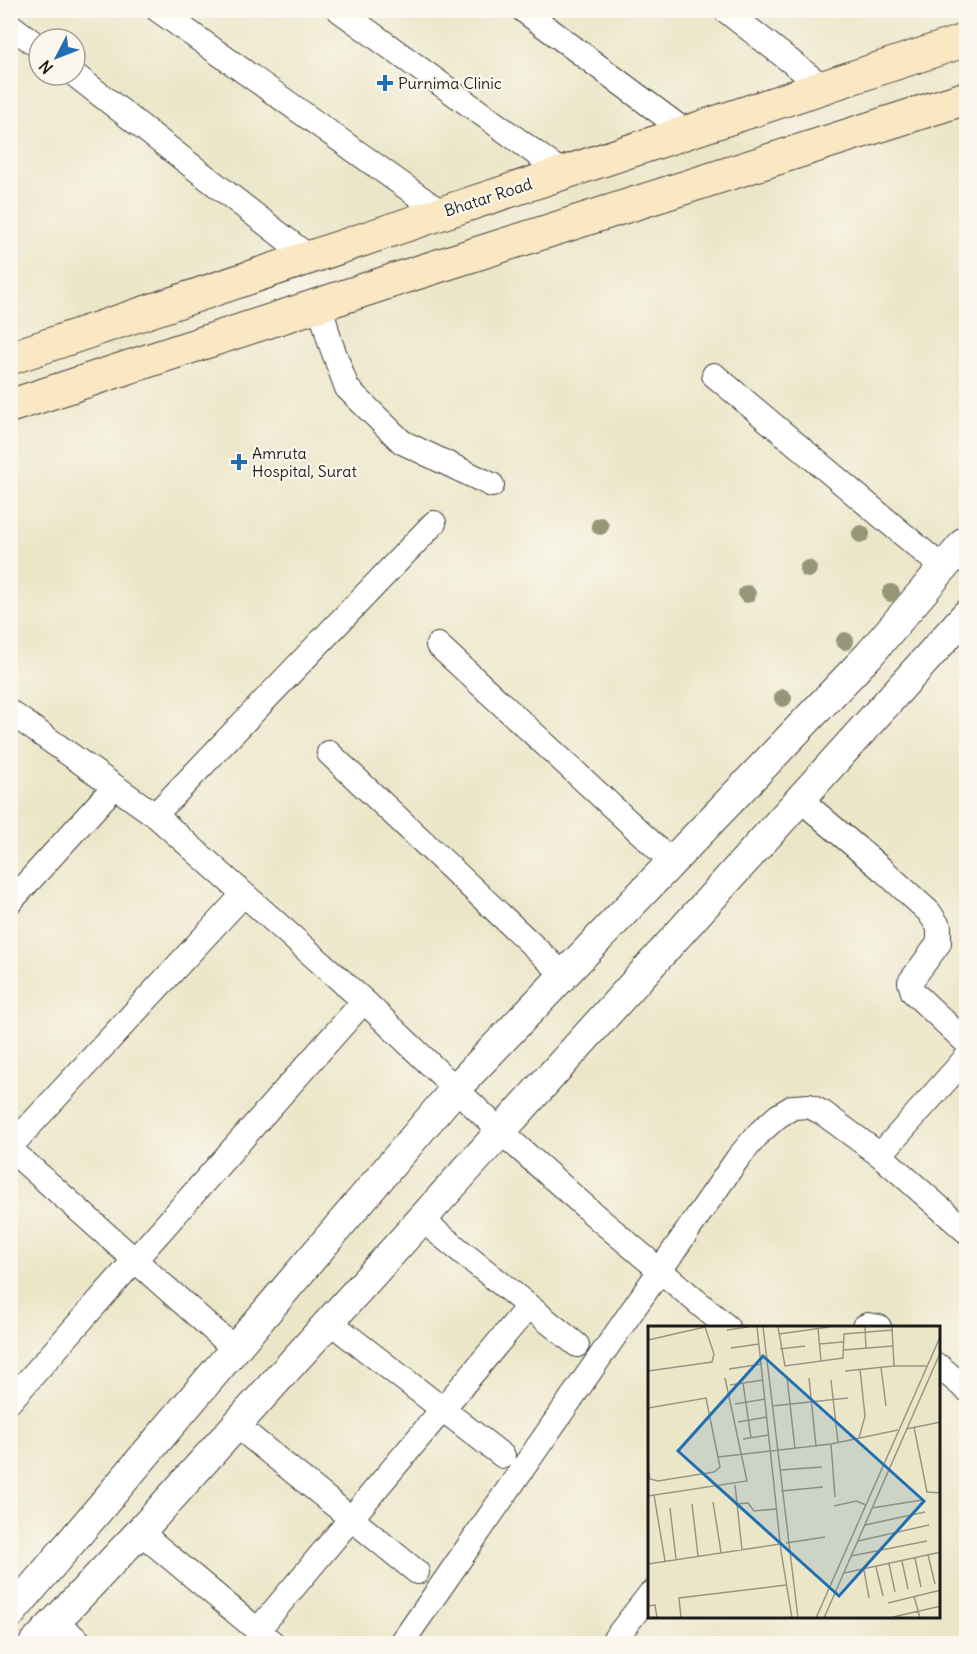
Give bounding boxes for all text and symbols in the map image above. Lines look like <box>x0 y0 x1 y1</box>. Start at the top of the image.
north arrow <box>27 27 87 87</box>
text: N <box>35 56 57 78</box>
place label: Purnima Clinic <box>398 73 502 93</box>
marker: Purnima Clinic <box>376 74 394 92</box>
street label: Bhatar Road <box>442 173 534 221</box>
place label: Amruta Hospital, Surat <box>252 443 357 481</box>
marker: Amruta Hospital, Surat <box>230 453 248 471</box>
inset map <box>648 1326 941 1618</box>

